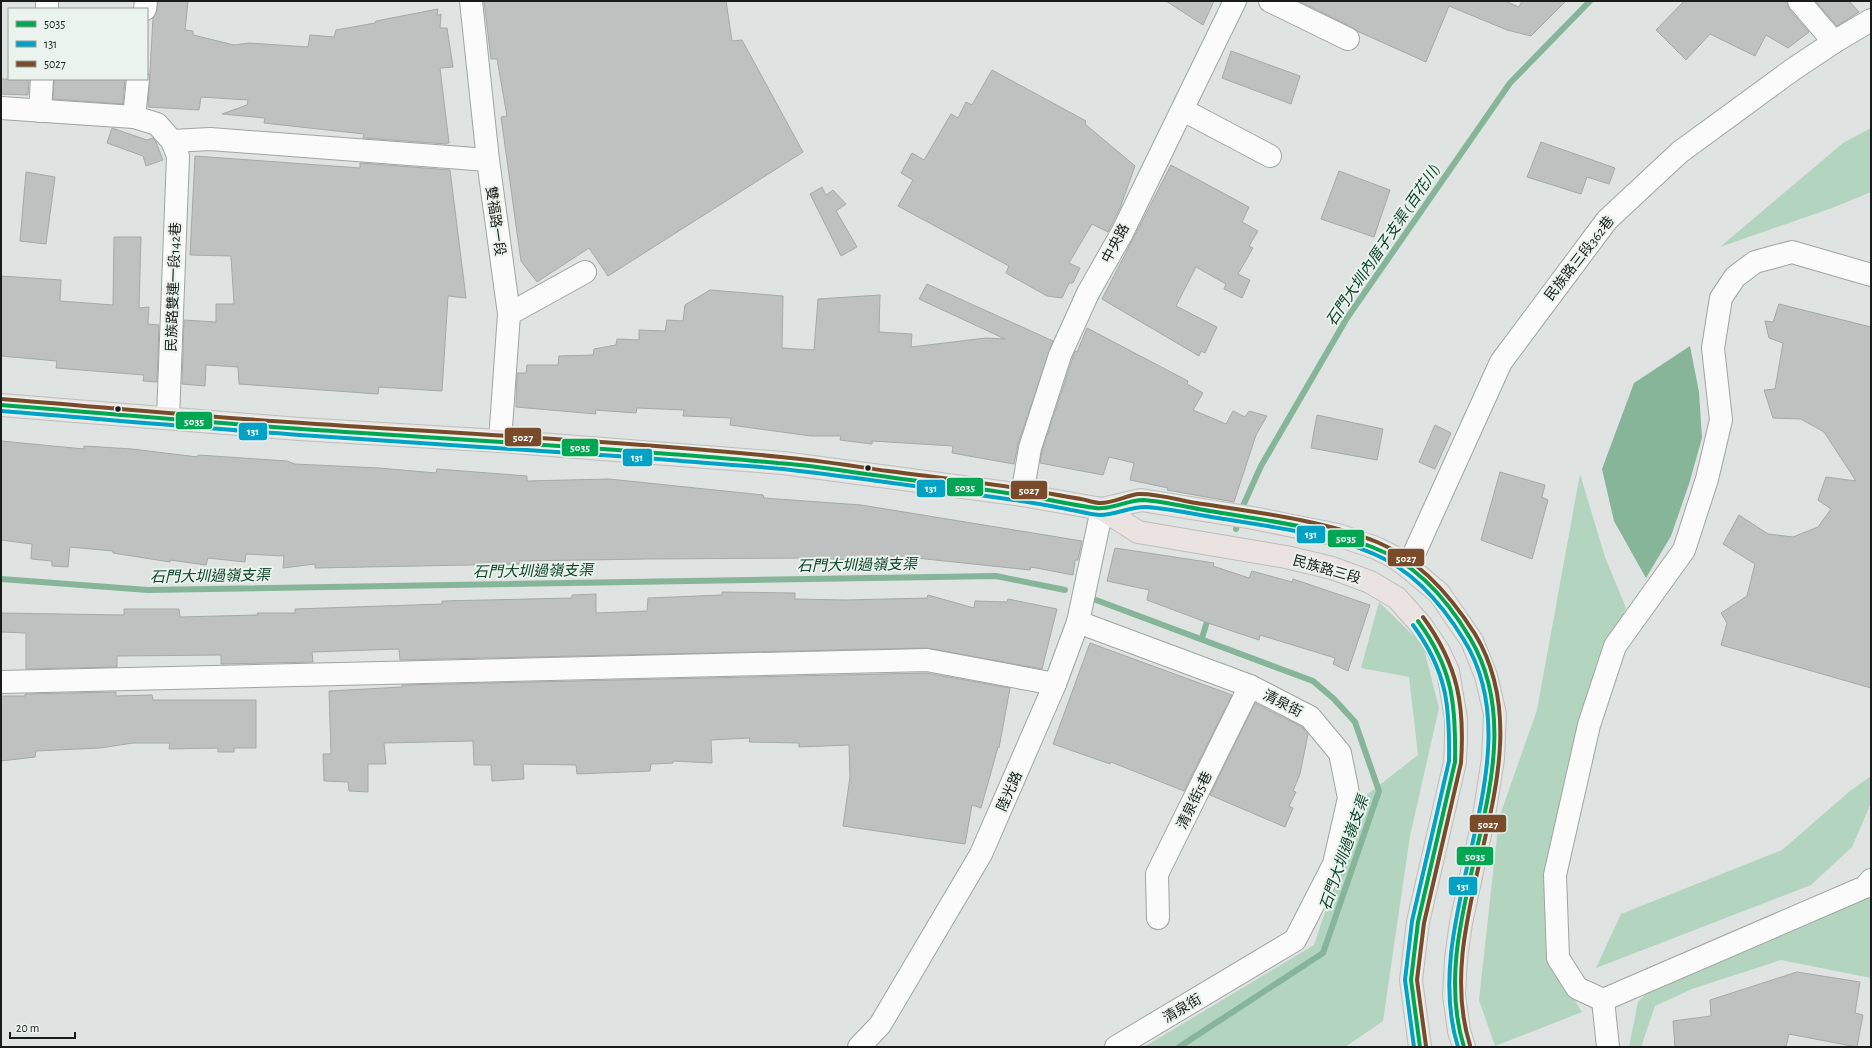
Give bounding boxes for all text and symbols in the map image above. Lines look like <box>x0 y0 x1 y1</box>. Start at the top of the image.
legend <box>8 8 148 80</box>
text: 5035 <box>44 18 65 30</box>
text: 131 <box>44 38 57 50</box>
text: 5027 <box>44 58 66 70</box>
water label: 石門大圳內厝子支渠 (百花川) <box>1323 161 1443 329</box>
street label: 雙福路一段 <box>483 185 508 257</box>
street label: 民族路三段362巷 <box>1542 213 1617 303</box>
street label: 中央路 <box>1099 221 1132 265</box>
street label: 民族路雙連一段142巷 <box>164 222 183 352</box>
unlabelled marker <box>113 404 123 414</box>
line badge: 5035 <box>175 411 213 430</box>
text: 5035 <box>184 416 204 427</box>
line badge: 131 <box>238 422 268 441</box>
text: 131 <box>247 426 259 437</box>
line badge: 5027 <box>504 427 542 447</box>
text: 5027 <box>513 432 533 443</box>
line badge: 5035 <box>561 438 599 457</box>
text: 5035 <box>570 442 590 453</box>
line badge: 131 <box>622 448 653 467</box>
text: 131 <box>631 452 643 463</box>
unlabelled marker <box>863 463 873 473</box>
line badge: 5035 <box>946 477 984 497</box>
line badge: 131 <box>916 479 946 498</box>
line badge: 5027 <box>1010 480 1048 500</box>
text: 5035 <box>955 482 975 493</box>
text: 131 <box>925 483 937 494</box>
text: 5027 <box>1019 485 1039 496</box>
line badge: 131 <box>1296 525 1326 544</box>
text: 131 <box>1305 529 1317 540</box>
line badge: 5035 <box>1327 529 1365 548</box>
text: 5035 <box>1336 533 1356 544</box>
line badge: 5027 <box>1387 548 1425 567</box>
street label: 民族路三段 <box>1291 553 1363 586</box>
text: 5027 <box>1396 553 1416 564</box>
water label: 石門大圳過嶺支渠 <box>797 556 919 574</box>
water label: 石門大圳過嶺支渠 <box>473 562 595 580</box>
water label: 石門大圳過嶺支渠 <box>150 567 272 585</box>
street label: 清泉街 <box>1261 686 1305 720</box>
street label: 陸光路 <box>994 769 1025 813</box>
street label: 清泉街5巷 <box>1173 769 1215 831</box>
water label: 石門大圳過嶺支渠 <box>1317 792 1372 912</box>
line badge: 5027 <box>1469 814 1507 833</box>
text: 5027 <box>1478 819 1498 830</box>
line badge: 5035 <box>1456 846 1494 866</box>
text: 5035 <box>1465 851 1485 862</box>
line badge: 131 <box>1448 876 1478 896</box>
text: 131 <box>1457 881 1469 892</box>
street label: 清泉街 <box>1160 990 1204 1026</box>
scale bar <box>10 1014 75 1040</box>
text: 20 m <box>16 1022 39 1034</box>

